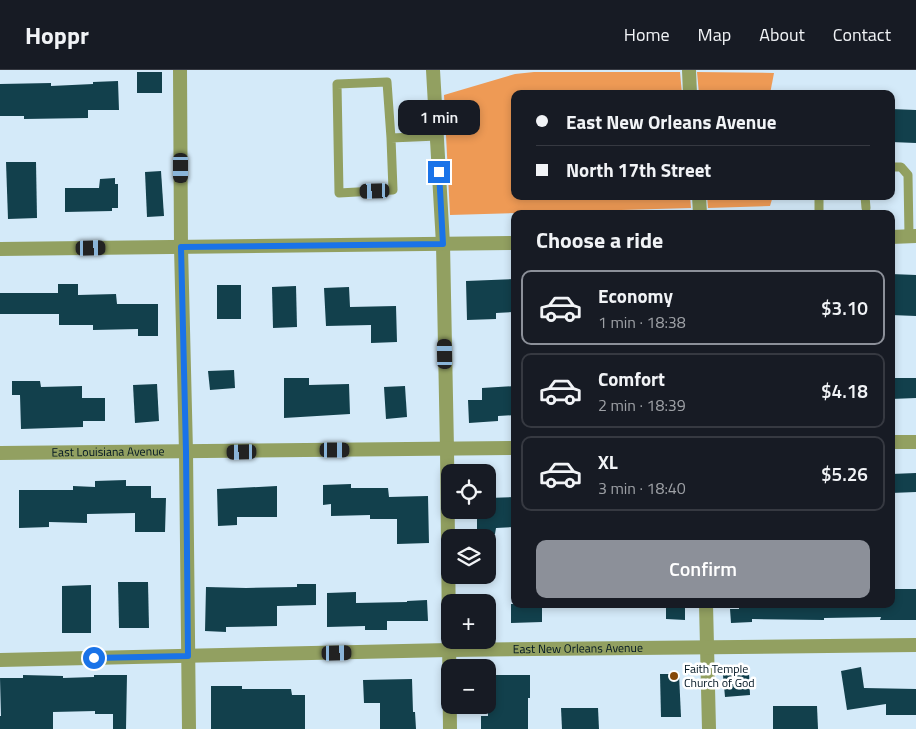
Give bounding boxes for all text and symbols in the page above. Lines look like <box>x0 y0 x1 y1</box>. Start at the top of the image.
text: Hoppr <box>25 17 89 53</box>
text: Home <box>624 21 670 48</box>
text: Map <box>698 21 731 48</box>
text: About <box>759 21 805 48</box>
text: Contact <box>833 21 891 48</box>
callout: 1 min <box>398 99 480 134</box>
text: 1 min <box>420 105 458 129</box>
text: East New Orleans Avenue <box>566 107 776 136</box>
car <box>173 153 188 183</box>
text: North 17th Street <box>566 155 711 184</box>
route end <box>428 161 450 183</box>
car <box>359 183 390 199</box>
text: Choose a ride <box>536 223 663 257</box>
car <box>75 240 106 256</box>
text: Economy <box>598 281 673 310</box>
icon: car <box>538 285 583 330</box>
text: $3.10 <box>821 293 868 322</box>
text: 1 min · 18:38 <box>598 310 686 334</box>
car <box>437 339 452 369</box>
text: Comfort <box>598 364 665 393</box>
icon: car <box>538 368 583 413</box>
text: $4.18 <box>821 376 868 405</box>
text: 2 min · 18:39 <box>598 393 686 417</box>
street label: East Louisiana Avenue <box>51 441 165 462</box>
car <box>320 443 350 458</box>
car <box>226 444 257 460</box>
text: XL <box>598 447 618 476</box>
icon: car <box>538 451 583 496</box>
text: $5.26 <box>821 459 868 488</box>
map controls <box>441 464 496 714</box>
button: locate <box>441 464 496 519</box>
text: 3 min · 18:40 <box>598 476 686 500</box>
button: layers <box>441 529 496 584</box>
button: Confirm <box>536 540 870 598</box>
button: + <box>441 594 496 649</box>
street label: East New Orleans Avenue <box>513 638 643 658</box>
car <box>321 645 352 661</box>
route start <box>83 647 105 669</box>
button: − <box>441 659 496 714</box>
place label: Faith Temple Church of God <box>684 659 755 692</box>
marker: Faith Temple Church of God <box>668 670 680 682</box>

